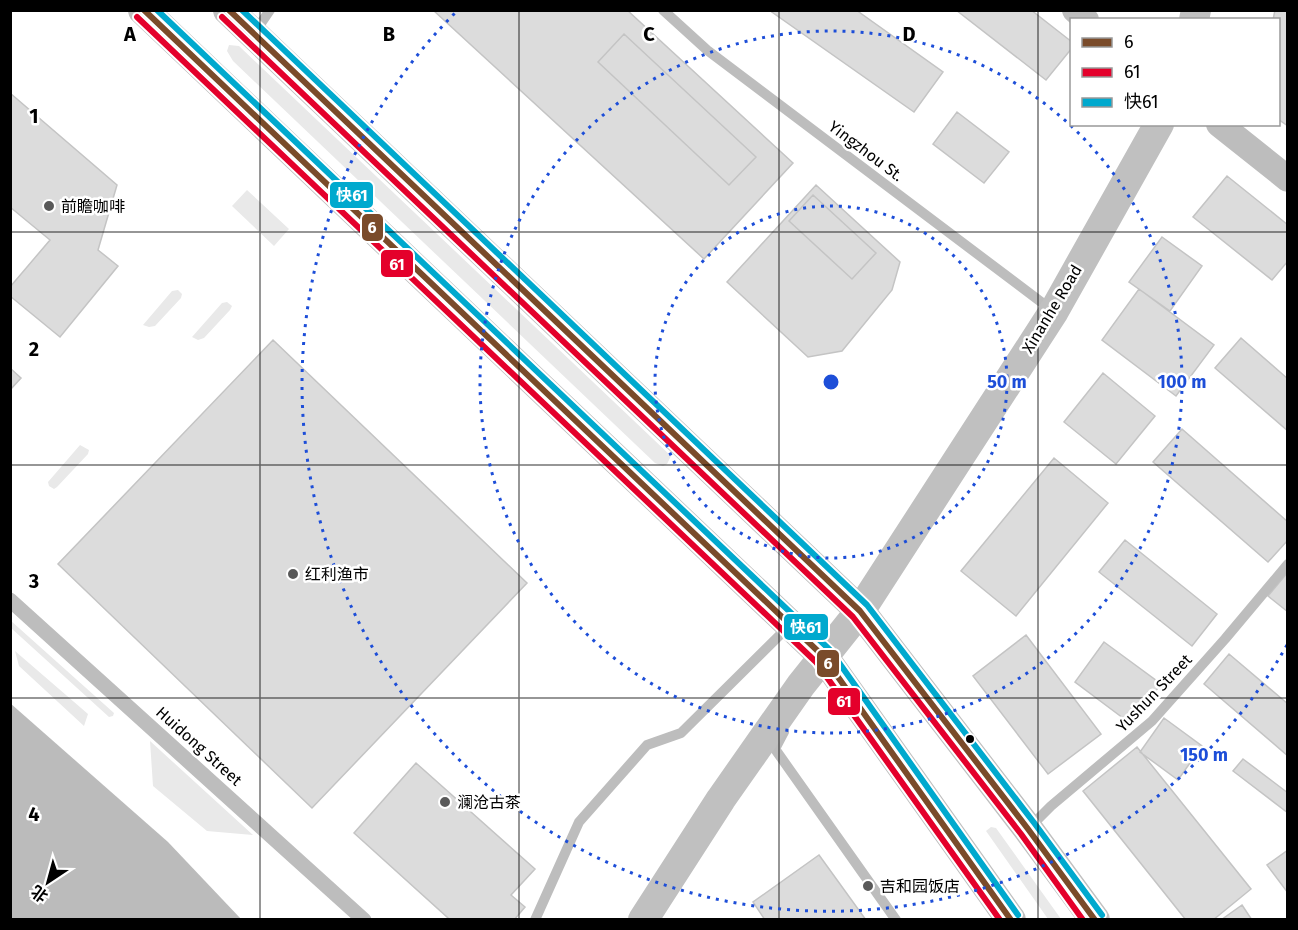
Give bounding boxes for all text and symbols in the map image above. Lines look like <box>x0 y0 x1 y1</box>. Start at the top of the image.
legend <box>1070 18 1280 126</box>
text: A <box>123 22 137 46</box>
text: B <box>383 22 395 46</box>
text: C <box>643 22 655 46</box>
text: D <box>902 22 916 46</box>
text: 6 <box>1124 31 1134 53</box>
text: 61 <box>1124 61 1141 83</box>
text: 快61 <box>1124 91 1159 113</box>
text: 1 <box>29 104 39 128</box>
street label: Yingzhou St. <box>825 117 907 185</box>
line badge: 快61 <box>329 181 374 209</box>
text: 快61 <box>336 186 368 205</box>
place label: 前瞻咖啡 <box>61 197 125 216</box>
marker: 前瞻咖啡 <box>42 199 56 213</box>
line badge: 6 <box>361 213 384 242</box>
text: 6 <box>367 218 377 237</box>
line badge: 61 <box>380 249 414 278</box>
text: 61 <box>389 255 405 274</box>
street label: Xinanhe Road <box>1018 261 1086 357</box>
text: 2 <box>29 337 39 361</box>
text: 50 m <box>987 371 1027 393</box>
text: 100 m <box>1158 371 1206 393</box>
centre of rings <box>821 372 841 392</box>
place label: 红利渔市 <box>305 565 369 584</box>
marker: 红利渔市 <box>286 567 300 581</box>
text: 3 <box>28 569 39 593</box>
line badge: 快61 <box>783 613 829 641</box>
text: 快61 <box>790 618 822 637</box>
line badge: 6 <box>816 649 840 678</box>
street label: Yushun Street <box>1112 650 1196 736</box>
text: 6 <box>823 654 833 673</box>
line badge: 61 <box>827 687 861 716</box>
text: 61 <box>836 692 852 711</box>
street label: Huidong Street <box>152 702 246 790</box>
unlabelled marker <box>964 733 976 745</box>
text: 150 m <box>1180 744 1228 766</box>
place label: 澜沧古茶 <box>457 793 521 812</box>
marker: 澜沧古茶 <box>438 795 452 809</box>
text: 4 <box>28 802 40 826</box>
north arrow <box>18 852 78 912</box>
place label: 吉和园饭店 <box>880 877 960 896</box>
marker: 吉和园饭店 <box>861 879 875 893</box>
text: 北 <box>27 881 52 906</box>

